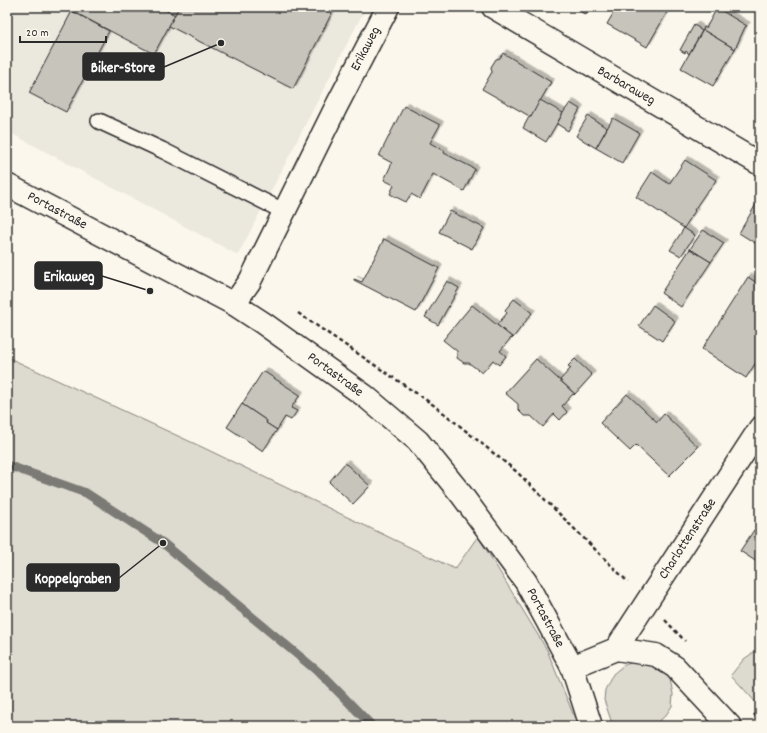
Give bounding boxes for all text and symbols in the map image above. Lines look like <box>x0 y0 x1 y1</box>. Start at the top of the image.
scale bar <box>20 18 106 44</box>
street label: Erikaweg <box>346 23 386 75</box>
text: 20 m <box>26 25 49 42</box>
callout: Biker-Store <box>83 53 164 80</box>
text: Biker-Store <box>91 58 156 80</box>
street label: Barbaraweg <box>593 61 659 111</box>
street label: Portastraße <box>24 187 90 235</box>
callout: Erikaweg <box>35 262 102 289</box>
text: Erikaweg <box>43 267 95 289</box>
street label: Portastraße <box>303 348 367 402</box>
street label: Charlottenstraße <box>654 494 722 584</box>
callout: Koppelgraben <box>27 564 119 591</box>
text: Koppelgraben <box>35 569 111 591</box>
street label: Portastraße <box>521 585 569 651</box>

